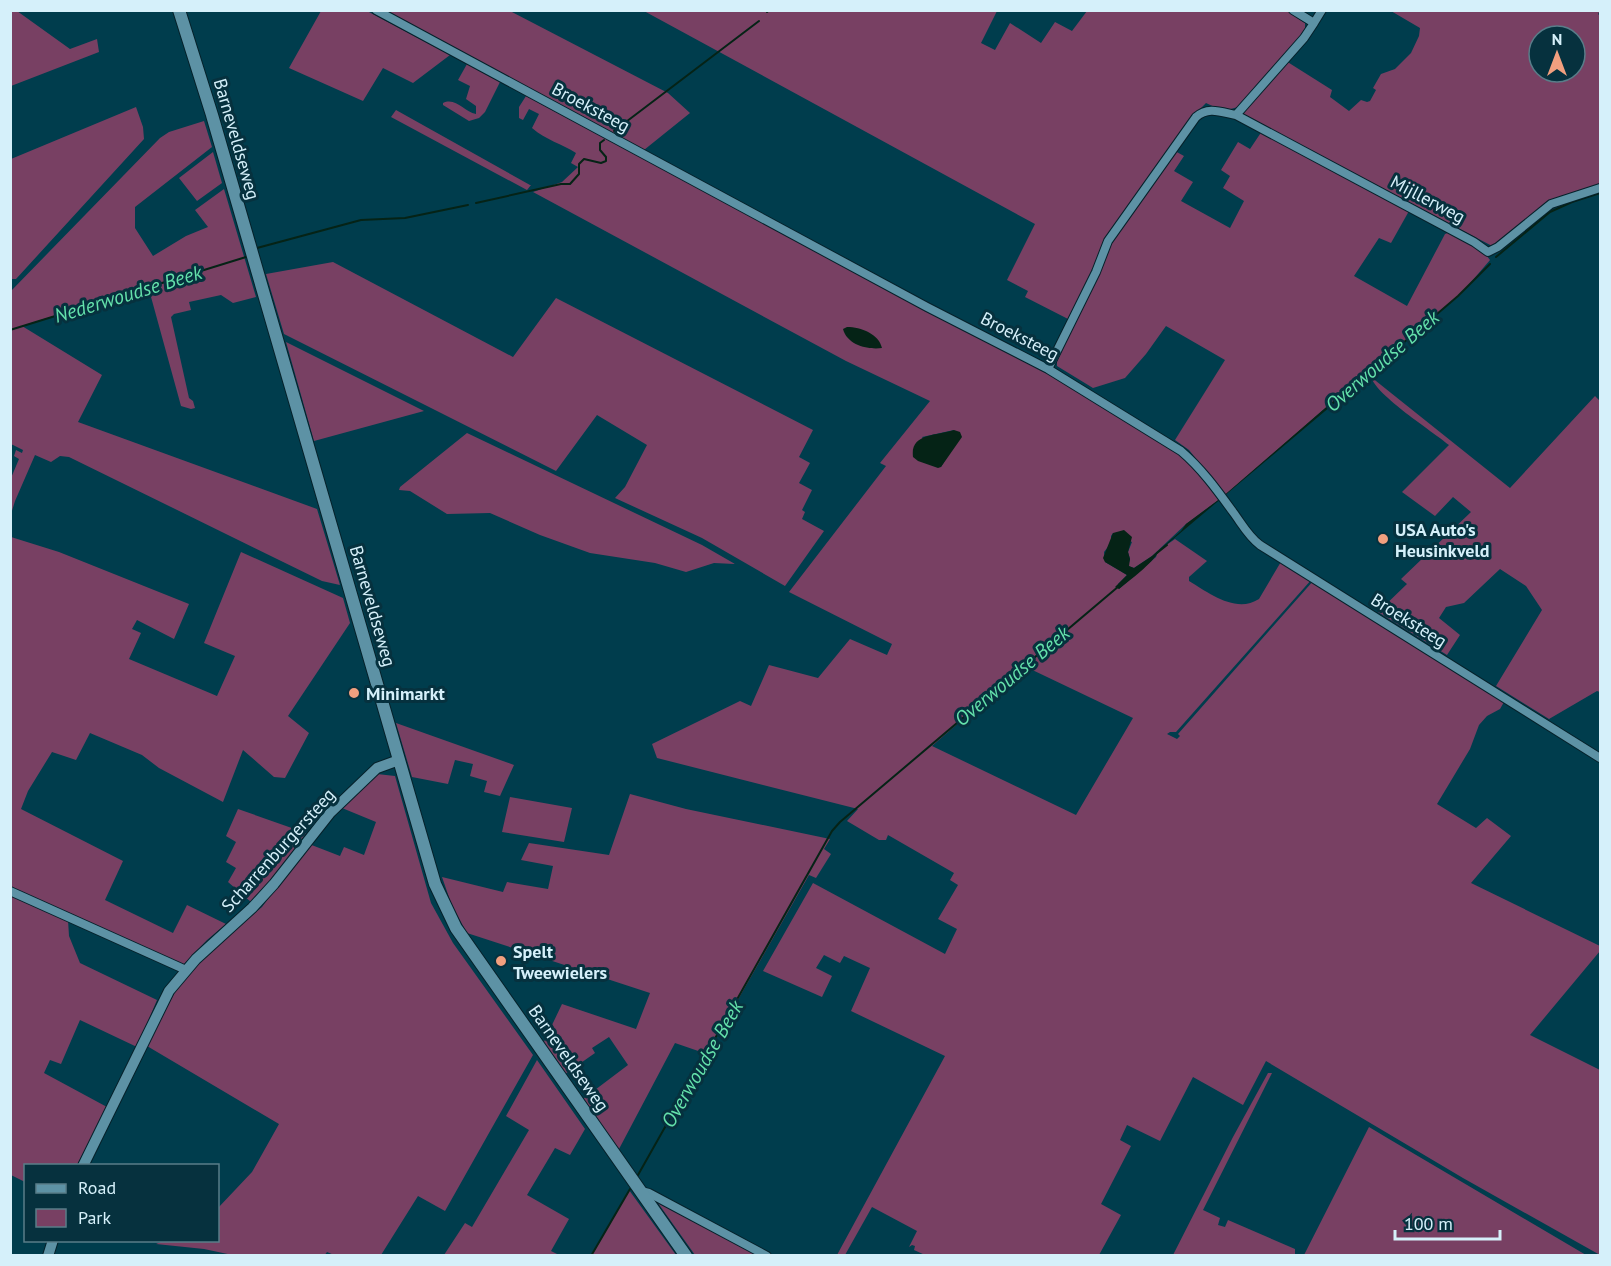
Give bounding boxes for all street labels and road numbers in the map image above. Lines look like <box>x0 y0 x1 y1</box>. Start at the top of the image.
street label: Barneveldseweg <box>209 76 265 202</box>
street label: Broeksteeg <box>548 77 634 137</box>
street label: Mijllerweg <box>1387 170 1469 228</box>
street label: Broeksteeg <box>977 306 1063 366</box>
street label: Barneveldseweg <box>345 543 401 669</box>
street label: Broeksteeg <box>1367 588 1451 652</box>
street label: Scharrenburgersteeg <box>216 783 340 917</box>
street label: Barneveldseweg <box>524 1000 614 1116</box>

